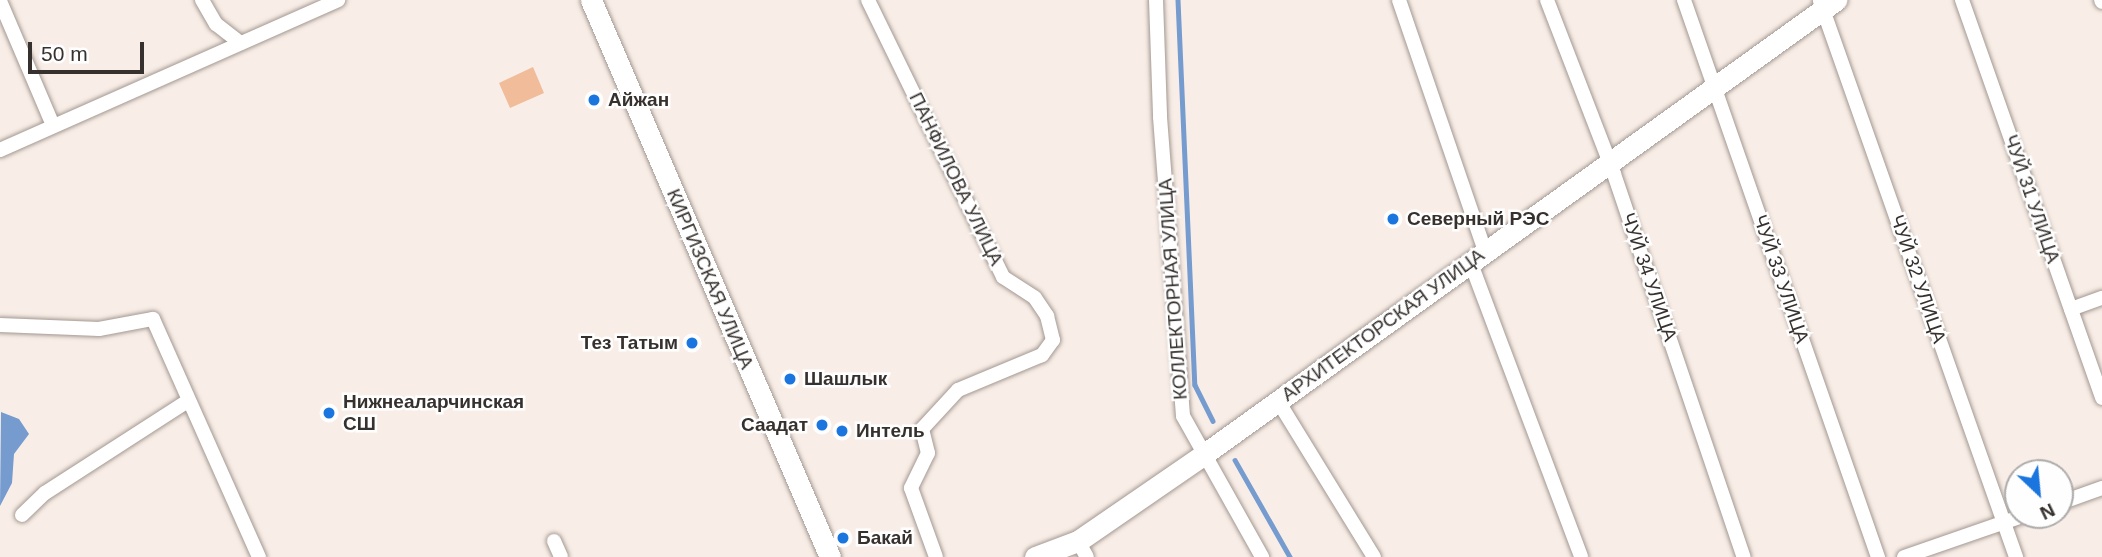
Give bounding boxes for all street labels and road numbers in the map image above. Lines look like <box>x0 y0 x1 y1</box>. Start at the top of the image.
street label: ПАНФИЛОВА УЛИЦА <box>904 89 1008 269</box>
street label: ЧУЙ 31 УЛИЦА <box>1999 132 2065 266</box>
street label: КОЛЛЕКТОРНАЯ УЛИЦА <box>1154 177 1192 401</box>
street label: КИРГИЗСКАЯ УЛИЦА <box>662 186 758 372</box>
street label: ЧУЙ 34 УЛИЦА <box>1616 210 1682 344</box>
street label: ЧУЙ 33 УЛИЦА <box>1748 212 1814 346</box>
street label: ЧУЙ 32 УЛИЦА <box>1885 212 1951 346</box>
street label: АРХИТЕКТОРСКАЯ УЛИЦА <box>1277 244 1489 406</box>

